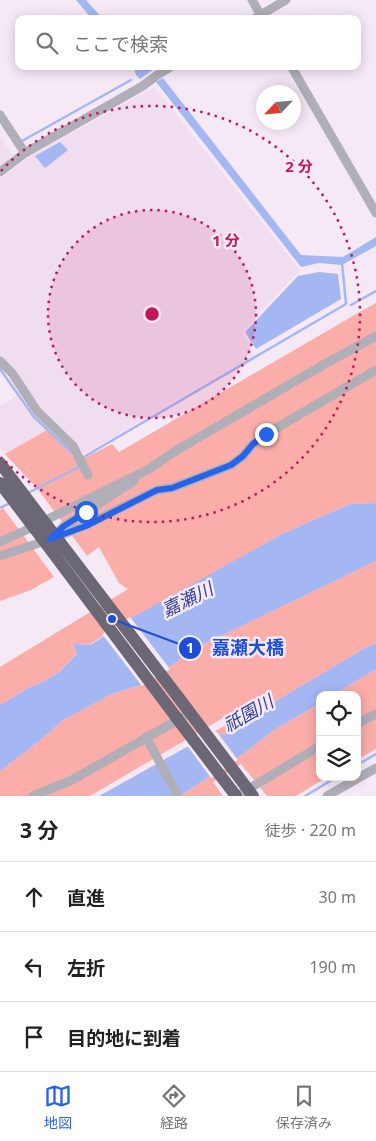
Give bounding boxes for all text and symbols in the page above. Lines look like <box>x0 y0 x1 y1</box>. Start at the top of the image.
search box <box>15 15 361 70</box>
icon: search <box>33 29 61 57</box>
text: ここで検索 <box>73 31 168 57</box>
north arrow <box>256 85 301 130</box>
text: 2 分 <box>285 156 313 176</box>
text: 1 分 <box>212 230 240 250</box>
centre of rings <box>143 305 161 323</box>
route end <box>255 423 278 446</box>
route start <box>75 501 98 524</box>
water label: 嘉瀬川 <box>157 576 218 622</box>
callout: 嘉瀬大橋 <box>177 632 294 665</box>
text: 嘉瀬大橋 <box>212 635 284 659</box>
text: 1 <box>186 637 194 657</box>
water label: 祇園川 <box>219 688 279 737</box>
map controls <box>316 691 361 781</box>
button: locate <box>316 691 361 736</box>
button: layers <box>316 736 361 781</box>
text: 3 分 <box>20 816 58 844</box>
text: 徒歩 · 220 m <box>265 819 356 841</box>
icon: ahead <box>20 883 48 911</box>
text: 直進 <box>67 885 105 911</box>
text: 30 m <box>319 886 356 908</box>
icon: left <box>20 953 48 981</box>
text: 左折 <box>67 955 105 981</box>
text: 190 m <box>309 956 356 978</box>
icon: arrive <box>20 1023 48 1051</box>
text: 目的地に到着 <box>67 1025 181 1051</box>
tab: 地図 <box>44 1082 72 1132</box>
tab: 経路 <box>160 1082 188 1132</box>
tab: 保存済み <box>276 1082 332 1132</box>

